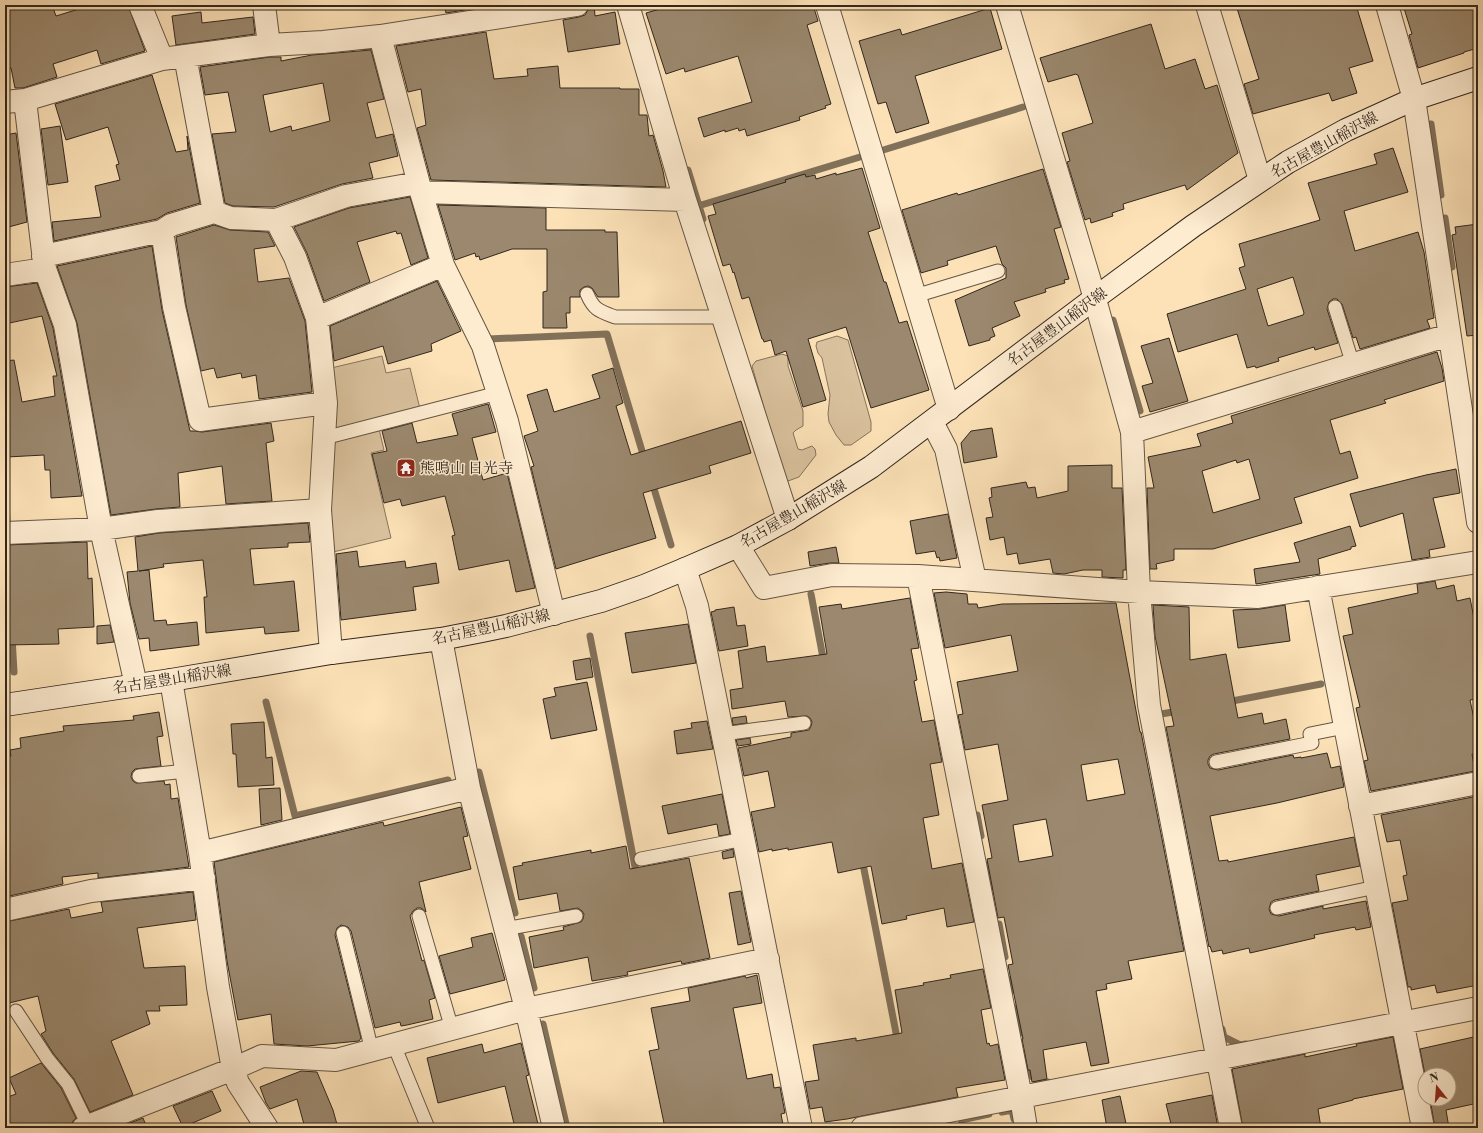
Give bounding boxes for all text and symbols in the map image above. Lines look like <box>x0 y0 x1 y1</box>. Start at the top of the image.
street label: 名古屋豊山稲沢線 <box>1267 108 1381 183</box>
street label: 名古屋豊山稲沢線 <box>1004 284 1111 371</box>
temple icon: 熊鳴山 日光寺 <box>395 457 417 479</box>
place label: 熊鳴山 日光寺 <box>420 459 513 478</box>
street label: 名古屋豊山稲沢線 <box>737 476 850 553</box>
street label: 名古屋豊山稲沢線 <box>430 606 552 649</box>
street label: 名古屋豊山稲沢線 <box>111 661 233 698</box>
north arrow <box>1417 1067 1457 1107</box>
text: N <box>1428 1070 1441 1086</box>

